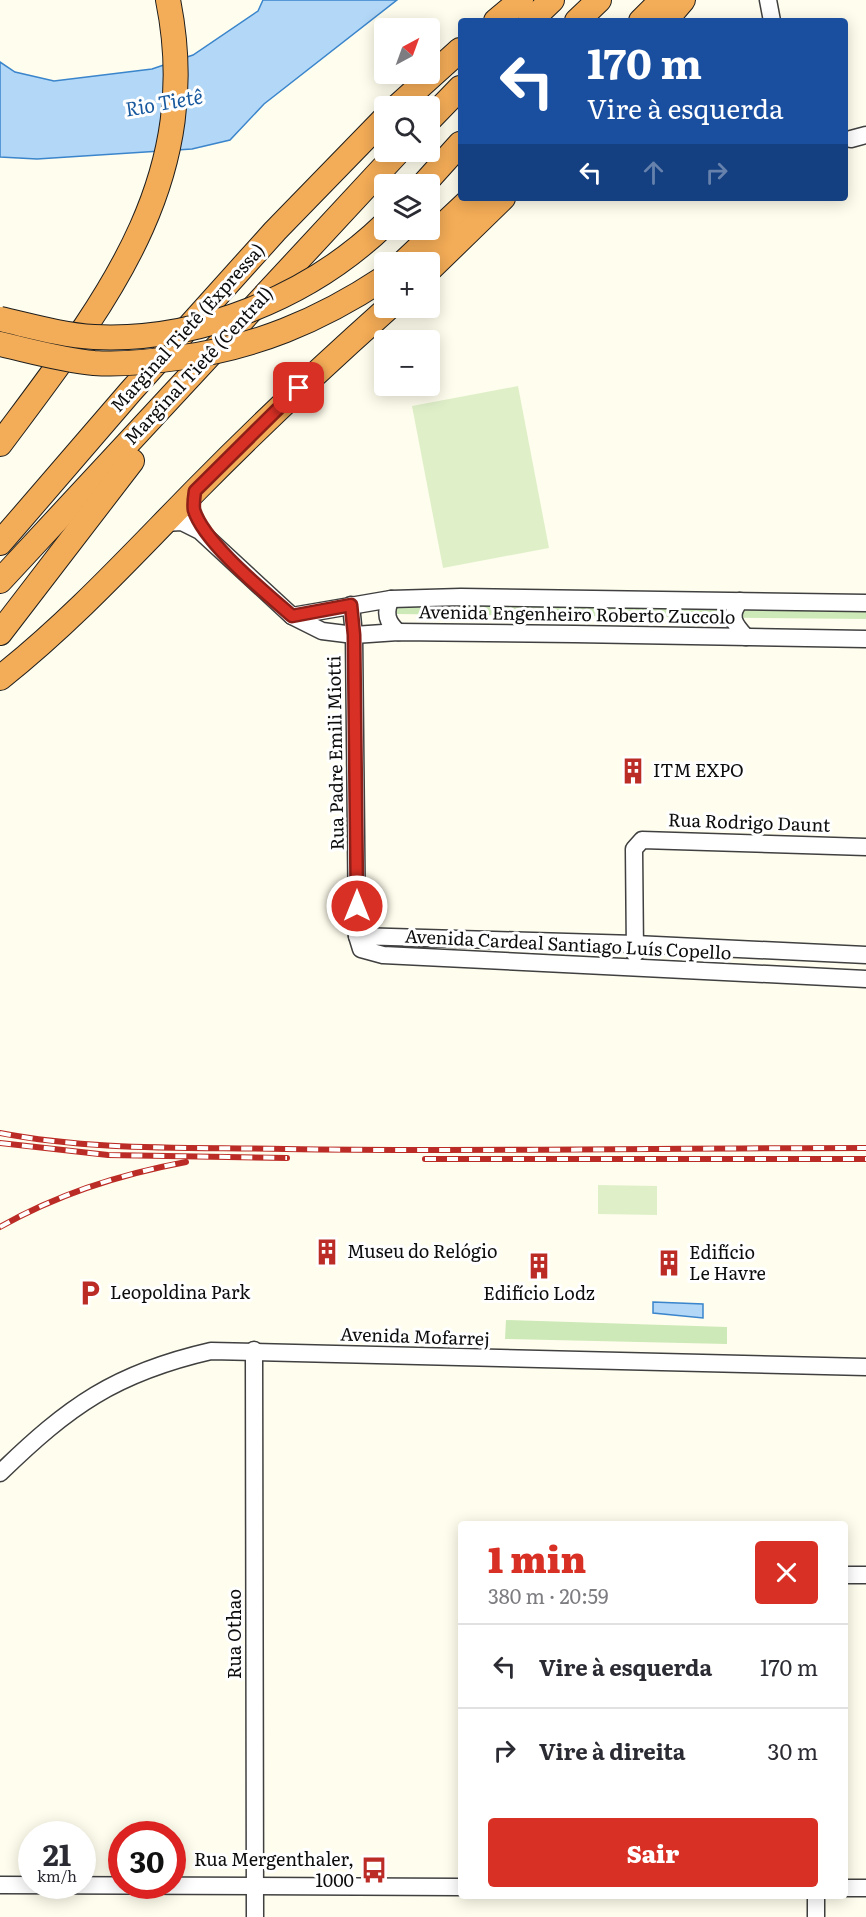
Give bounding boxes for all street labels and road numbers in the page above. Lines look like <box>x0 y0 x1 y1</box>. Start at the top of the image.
street label: Marginal Tietê (Expressa) <box>103 236 270 417</box>
street label: Marginal Tietê (Central) <box>117 280 279 450</box>
street label: Avenida Engenheiro Roberto Zuccolo <box>418 597 736 630</box>
street label: Rua Padre Emili Miotti <box>319 655 350 851</box>
street label: Rua Rodrigo Daunt <box>667 805 831 838</box>
street label: Avenida Cardeal Santiago Luís Copello <box>404 921 732 966</box>
street label: Avenida Mofarrej <box>340 1319 490 1352</box>
street label: Rua Othao <box>220 1589 247 1679</box>

